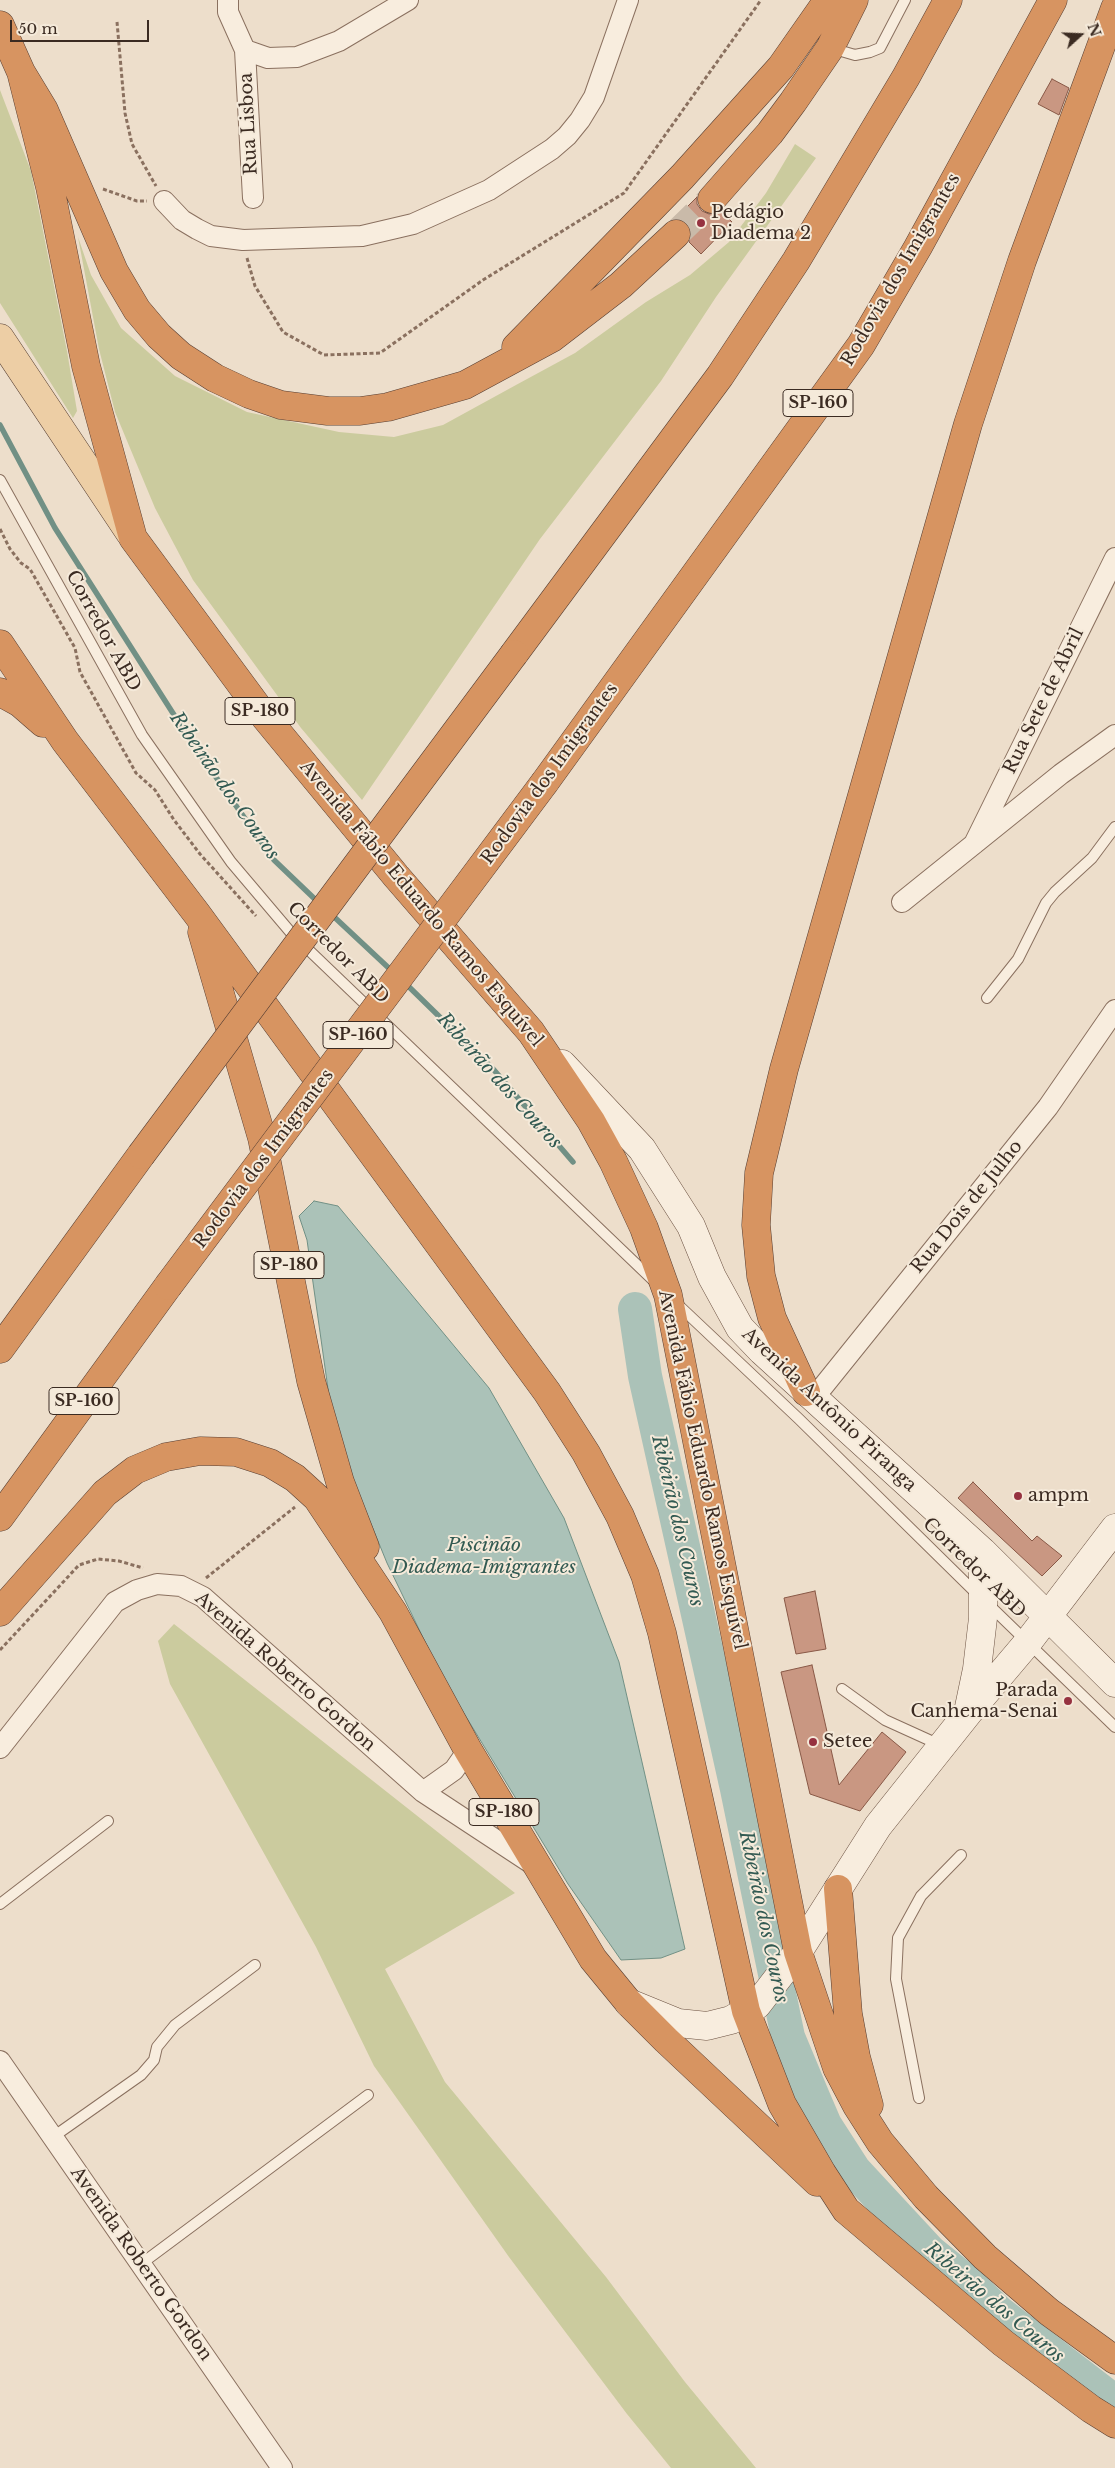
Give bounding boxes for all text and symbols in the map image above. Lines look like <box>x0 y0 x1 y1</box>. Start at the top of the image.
scale bar <box>12 10 151 42</box>
north arrow <box>1055 10 1105 60</box>
text: 50 m <box>18 19 58 38</box>
text: N <box>1083 21 1105 39</box>
street label: Rua Lisboa <box>236 72 262 176</box>
street label: Rodovia dos Imigrantes <box>837 170 965 370</box>
place label: Pedágio Diadema 2 <box>711 202 811 244</box>
marker: Pedágio Diadema 2 <box>695 217 707 229</box>
road number: SP-160 <box>783 389 853 416</box>
street label: Corredor ABD <box>61 567 145 695</box>
street label: Rua Sete de Abril <box>999 625 1089 777</box>
street label: Rodovia dos Imigrantes <box>477 679 623 869</box>
road number: SP-180 <box>225 698 295 724</box>
water label: Ribeirão dos Couros <box>164 708 284 864</box>
street label: Avenida Fábio Eduardo Ramos Esquível <box>295 756 547 1052</box>
street label: Corredor ABD <box>283 898 393 1008</box>
water label: Ribeirão dos Couros <box>432 1008 566 1154</box>
road number: SP-160 <box>323 1022 393 1048</box>
street label: Rodovia dos Imigrantes <box>190 1065 338 1253</box>
street label: Rua Dois de Julho <box>907 1136 1027 1278</box>
road number: SP-180 <box>254 1252 324 1278</box>
street label: Avenida Fábio Eduardo Ramos Esquível <box>653 1288 751 1652</box>
street label: Avenida Antônio Piranga <box>737 1324 921 1496</box>
road number: SP-160 <box>49 1388 119 1414</box>
water label: Ribeirão dos Couros <box>646 1433 708 1609</box>
place label: ampm <box>1028 1485 1089 1507</box>
marker: ampm <box>1012 1490 1024 1502</box>
street label: Corredor ABD <box>918 1513 1030 1623</box>
water label: Piscinão Diadema-Imigrantes <box>392 1535 576 1579</box>
street label: Avenida Roberto Gordon <box>190 1588 380 1756</box>
place label: Parada Canhema-Senai <box>910 1680 1058 1722</box>
marker: Parada Canhema-Senai <box>1062 1695 1074 1707</box>
place label: Setee <box>823 1731 872 1753</box>
marker: Setee <box>807 1736 819 1748</box>
road number: SP-180 <box>469 1798 539 1825</box>
water label: Ribeirão dos Couros <box>734 1829 792 2005</box>
street label: Avenida Roberto Gordon <box>66 2163 216 2365</box>
water label: Ribeirão dos Couros <box>920 2238 1068 2368</box>

